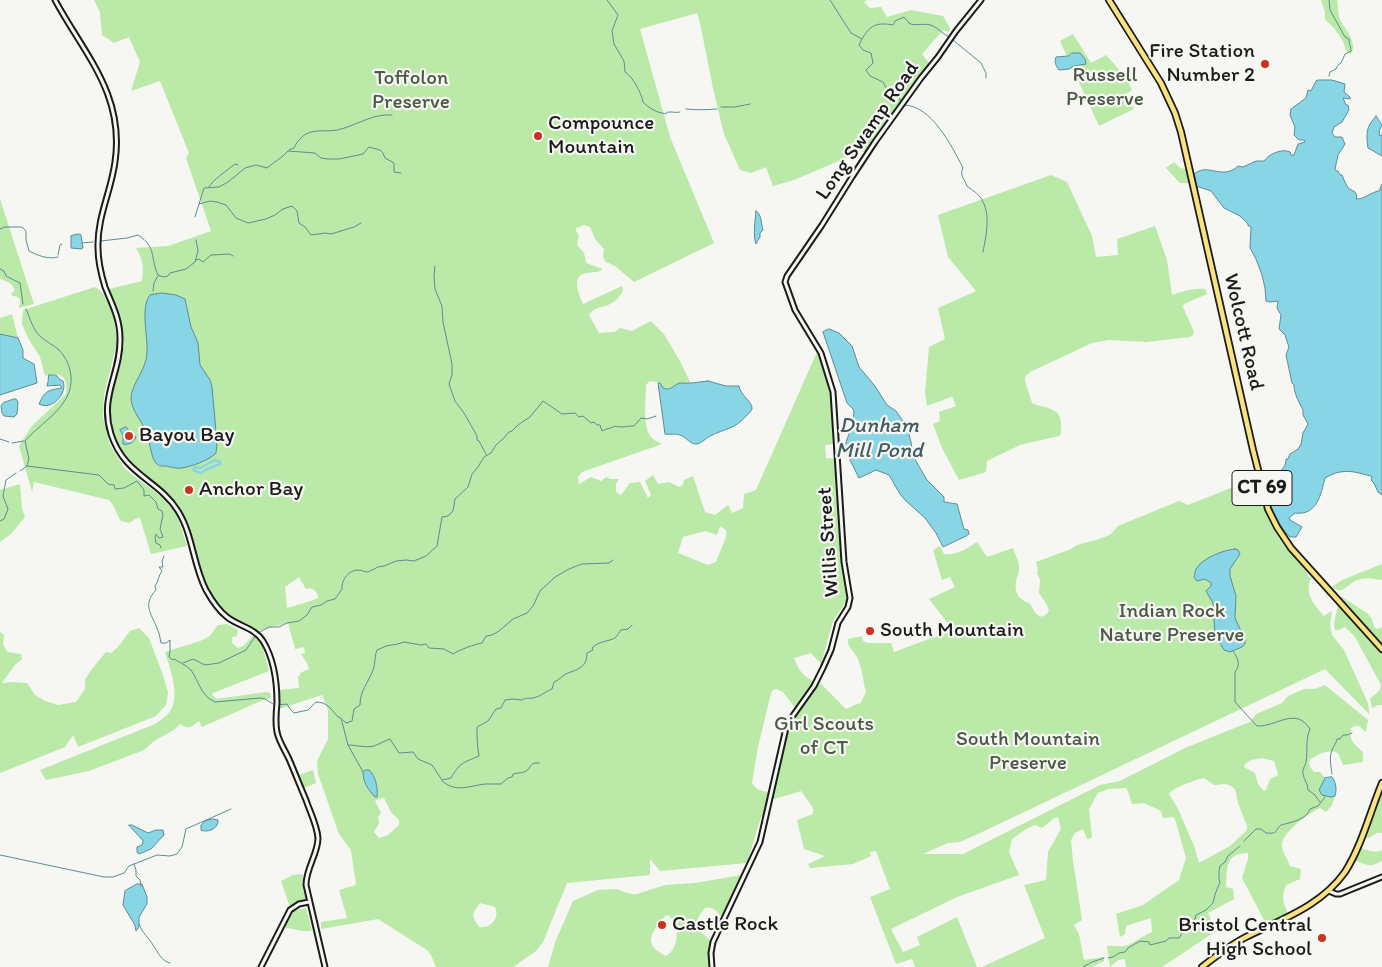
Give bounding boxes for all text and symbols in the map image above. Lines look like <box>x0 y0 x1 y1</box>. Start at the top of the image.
place label: Fire Station Number 2 <box>1149 39 1255 89</box>
street label: Long Swamp Road <box>811 57 925 205</box>
marker: Fire Station Number 2 <box>1259 58 1271 70</box>
park label: Russell Preserve <box>1066 63 1144 113</box>
park label: Toffolon Preserve <box>372 66 450 116</box>
place label: Compounce Mountain <box>548 111 654 161</box>
marker: Compounce Mountain <box>532 130 544 142</box>
street label: Wolcott Road <box>1217 271 1269 393</box>
water label: Dunham Mill Pond <box>835 413 923 464</box>
place label: Bayou Bay <box>139 423 234 449</box>
marker: Bayou Bay <box>123 430 135 442</box>
road number: CT 69 <box>1232 470 1292 506</box>
place label: Anchor Bay <box>199 477 303 503</box>
marker: Anchor Bay <box>183 484 195 496</box>
street label: Willis Street <box>813 486 845 598</box>
park label: Indian Rock Nature Preserve <box>1100 599 1244 649</box>
place label: South Mountain <box>880 618 1024 644</box>
marker: South Mountain <box>864 625 876 637</box>
park label: Girl Scouts of CT <box>774 712 874 762</box>
park label: South Mountain Preserve <box>956 727 1100 777</box>
place label: Castle Rock <box>672 912 778 938</box>
place label: Bristol Central High School <box>1178 913 1312 963</box>
marker: Castle Rock <box>656 919 668 931</box>
marker: Bristol Central High School <box>1316 932 1328 944</box>

